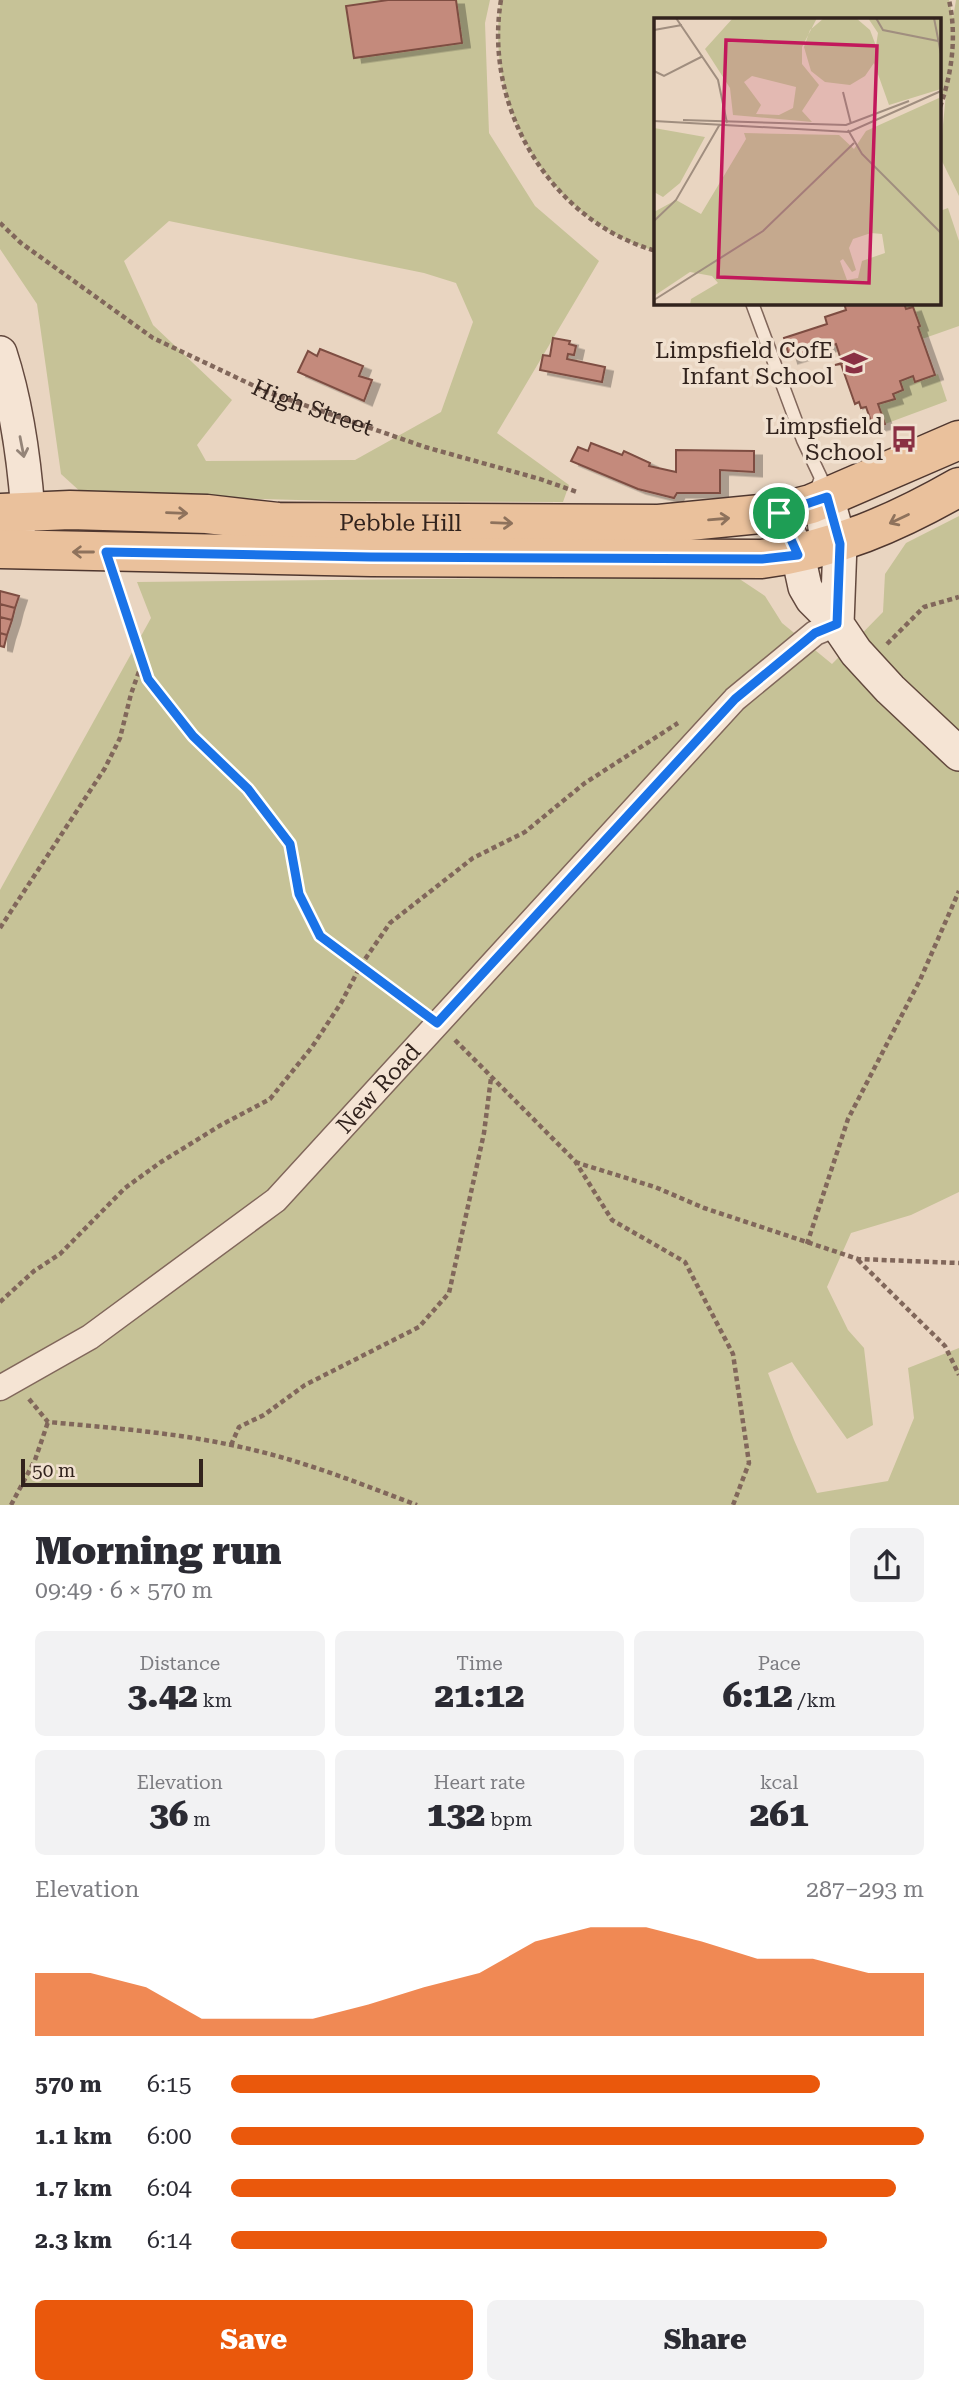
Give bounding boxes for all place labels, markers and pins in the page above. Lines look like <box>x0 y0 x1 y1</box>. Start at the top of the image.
place label: Limpsfield CofE Infant School <box>655 337 833 390</box>
school or university icon: Limpsfield CofE Infant School <box>839 348 869 378</box>
place label: Limpsfield School <box>765 413 883 466</box>
bus stop icon: Limpsfield School <box>889 424 919 454</box>
pin <box>749 483 809 543</box>

